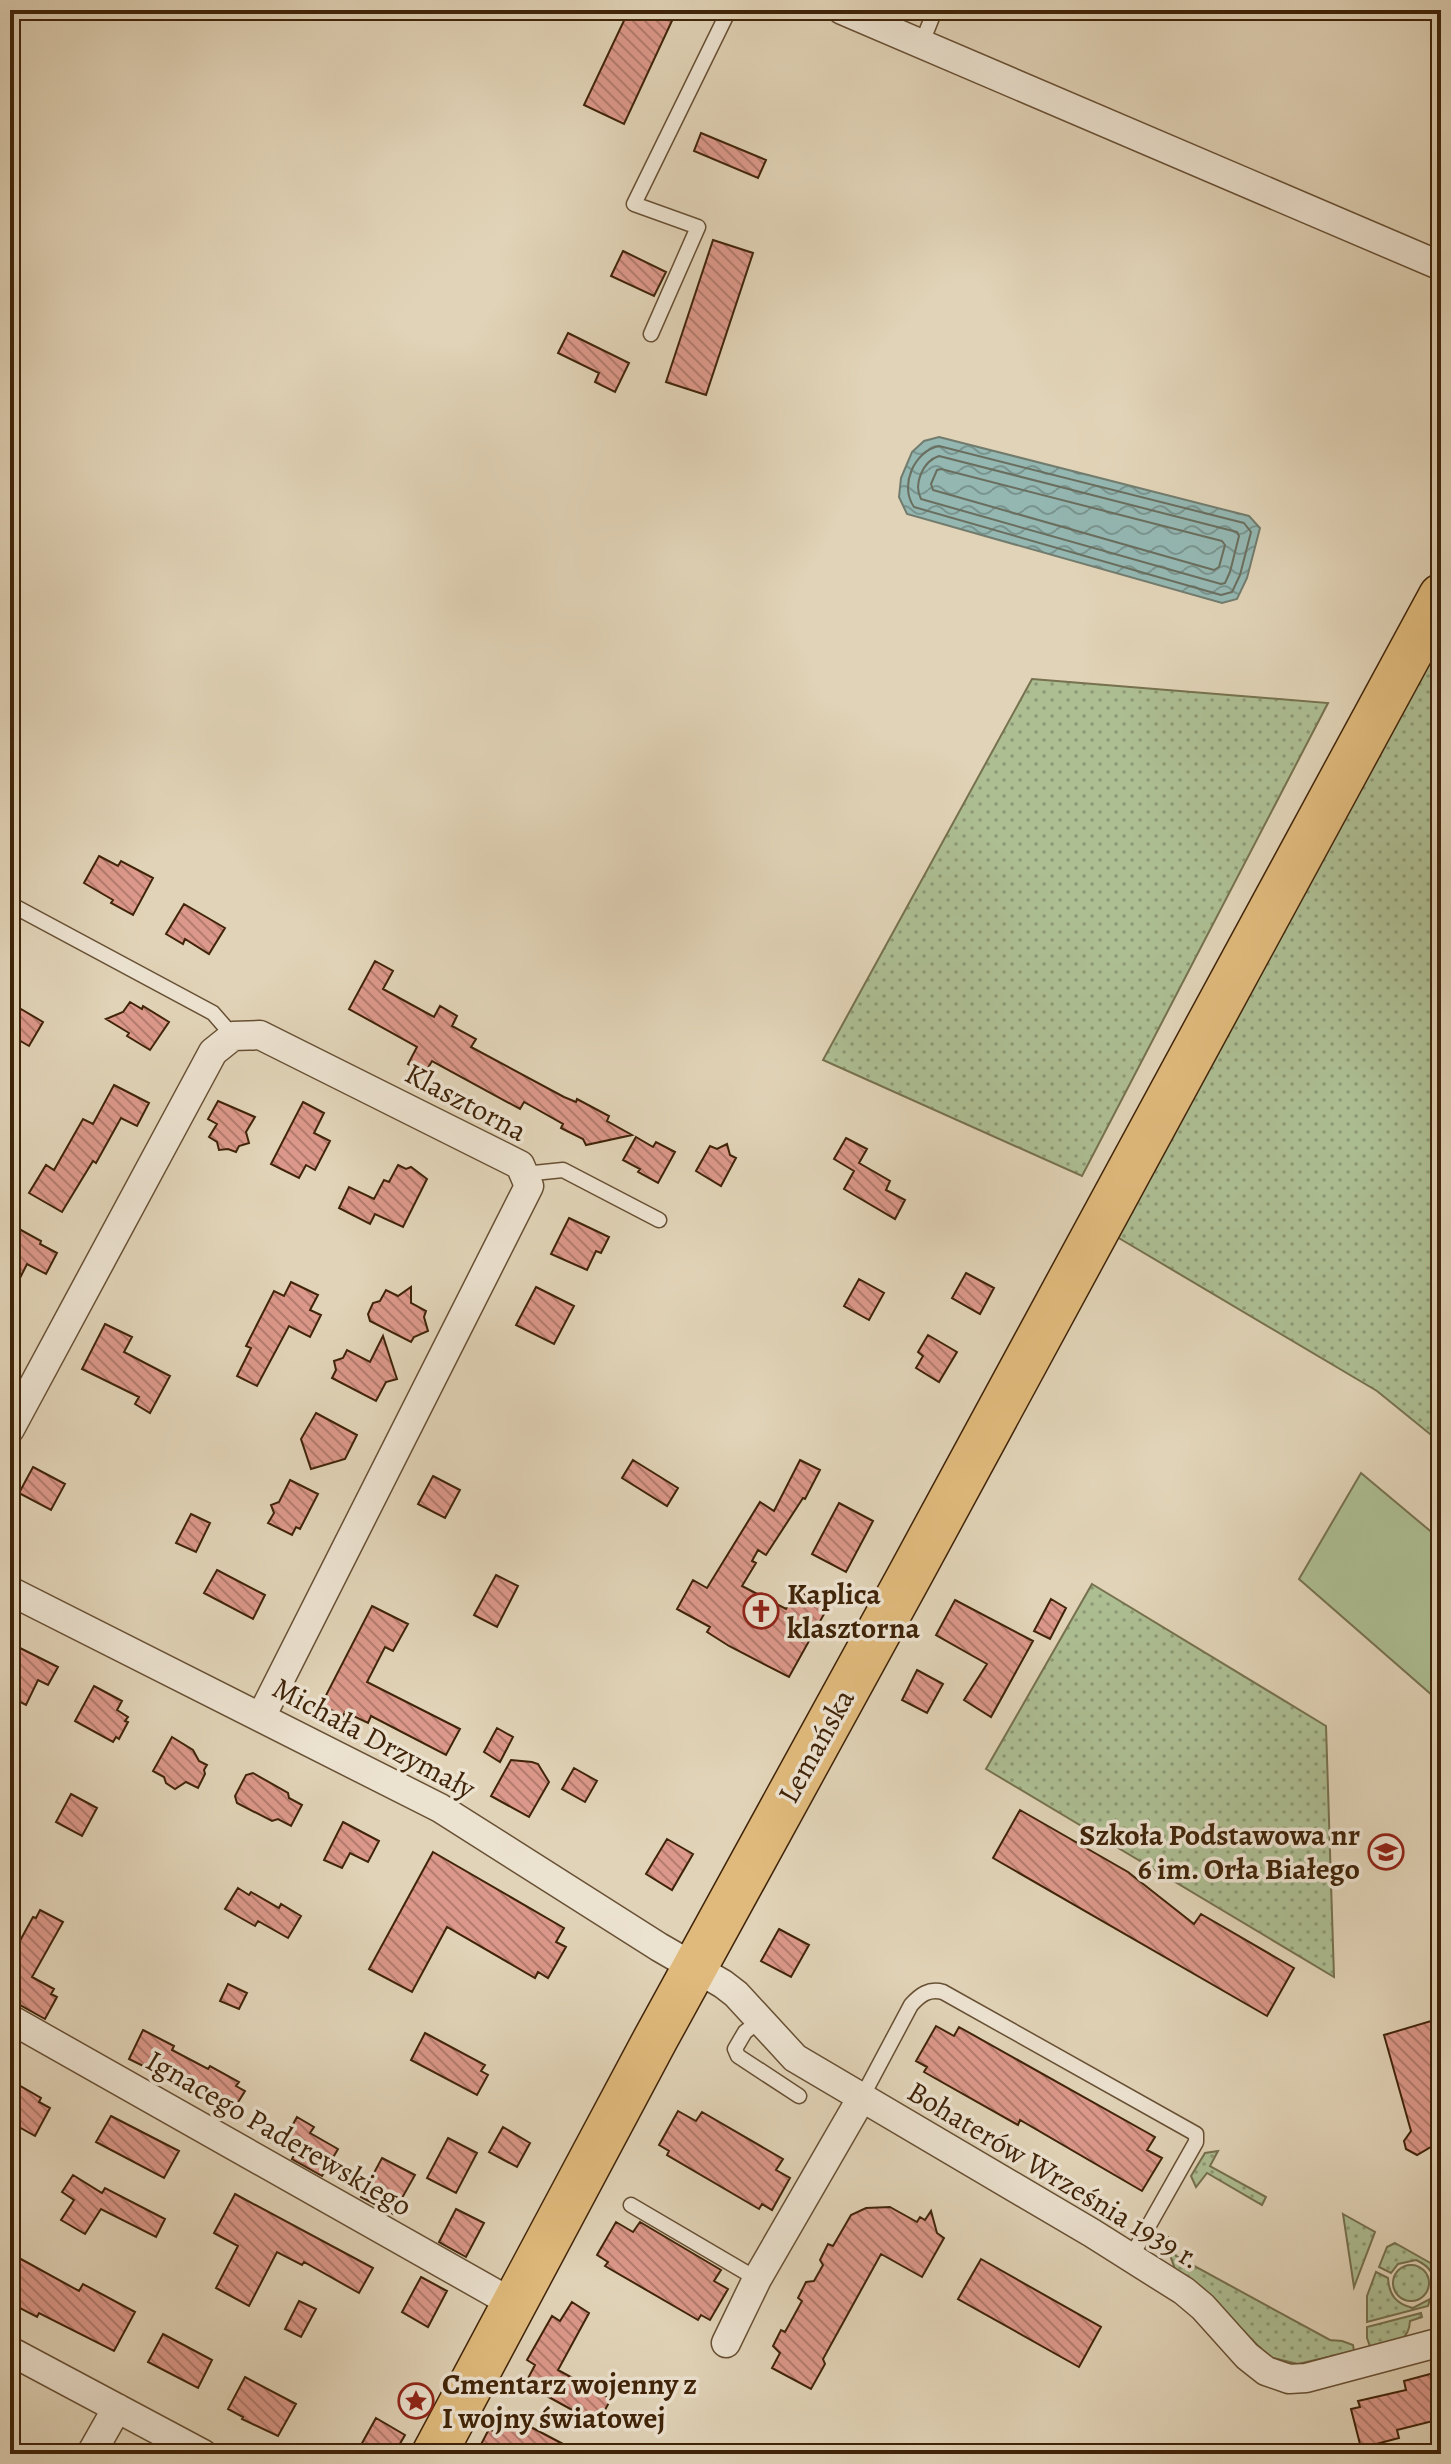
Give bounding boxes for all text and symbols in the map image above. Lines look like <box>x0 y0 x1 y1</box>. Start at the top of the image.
street label: Klasztorna <box>398 1053 534 1151</box>
place label: Kaplica klasztorna <box>787 1574 920 1648</box>
church icon: Kaplica klasztorna <box>742 1592 780 1630</box>
street label: Michała Drzymały <box>265 1668 483 1809</box>
street label: Lemańska <box>768 1682 864 1810</box>
place label: Szkoła Podstawowa nr 6 im. Orła Białego <box>1079 1815 1360 1889</box>
school or university icon: Szkoła Podstawowa nr 6 im. Orła Białego <box>1367 1833 1405 1871</box>
street label: Ignacego Paderewskiego <box>139 2040 419 2226</box>
street label: Bohaterów Września 1939 r. <box>900 2072 1208 2278</box>
place label: Cmentarz wojenny z I wojny światowej <box>442 2364 697 2438</box>
place icon: Cmentarz wojenny z I wojny światowej <box>397 2382 435 2420</box>

